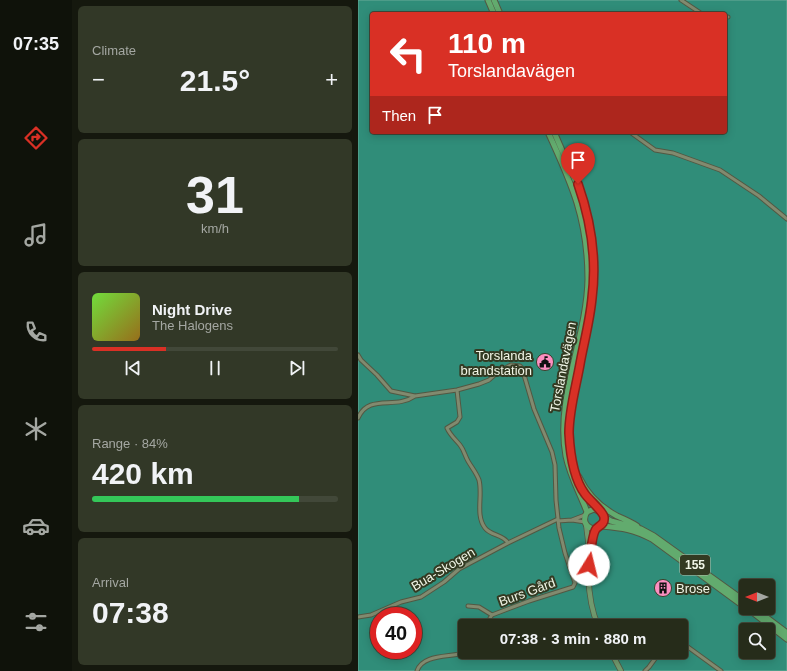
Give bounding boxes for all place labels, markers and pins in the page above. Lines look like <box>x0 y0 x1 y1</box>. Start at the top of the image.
pin <box>561 143 595 184</box>
place label: Torslanda brandstation <box>460 348 533 378</box>
public building icon: Torslanda brandstation <box>535 352 555 372</box>
building icon: Brose <box>653 578 673 598</box>
place label: Brose <box>676 581 710 596</box>

